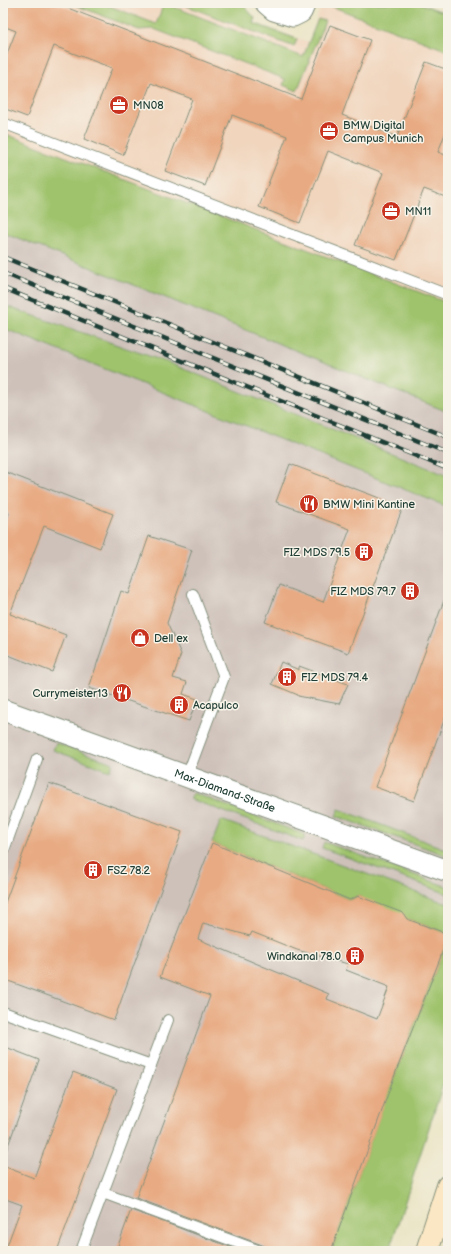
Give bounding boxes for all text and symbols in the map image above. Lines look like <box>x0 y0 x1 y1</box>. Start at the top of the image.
office icon: MN08 <box>108 94 130 116</box>
place label: MN08 <box>133 99 164 112</box>
place label: BMW Digital Campus Munich <box>343 119 423 145</box>
office icon: BMW Digital Campus Munich <box>318 120 340 142</box>
office icon: MN11 <box>380 200 402 222</box>
place label: MN11 <box>405 205 431 218</box>
restaurant icon: BMW Mini Kantine <box>298 493 320 515</box>
place label: BMW Mini Kantine <box>323 498 415 511</box>
building icon: FIZ MDS 79.5 <box>353 541 375 563</box>
place label: FIZ MDS 79.5 <box>283 546 350 559</box>
building icon: FIZ MDS 79.7 <box>399 580 421 602</box>
place label: FIZ MDS 79.7 <box>330 585 397 598</box>
shop icon: Dell ex <box>129 627 151 649</box>
place label: Dell ex <box>154 632 188 645</box>
building icon: FIZ MDS 79.4 <box>276 666 298 688</box>
place label: FIZ MDS 79.4 <box>301 671 368 684</box>
restaurant icon: Currymeister13 <box>111 682 133 704</box>
place label: Currymeister13 <box>32 687 108 700</box>
building icon: Acapulco <box>168 694 190 716</box>
place label: Acapulco <box>193 699 238 712</box>
street label: Max-Diamand-Straße <box>173 767 277 815</box>
building icon: FSZ 78.2 <box>82 859 104 881</box>
place label: FSZ 78.2 <box>107 864 151 877</box>
building icon: Windkanal 78.0 <box>344 945 366 967</box>
place label: Windkanal 78.0 <box>267 950 342 963</box>

